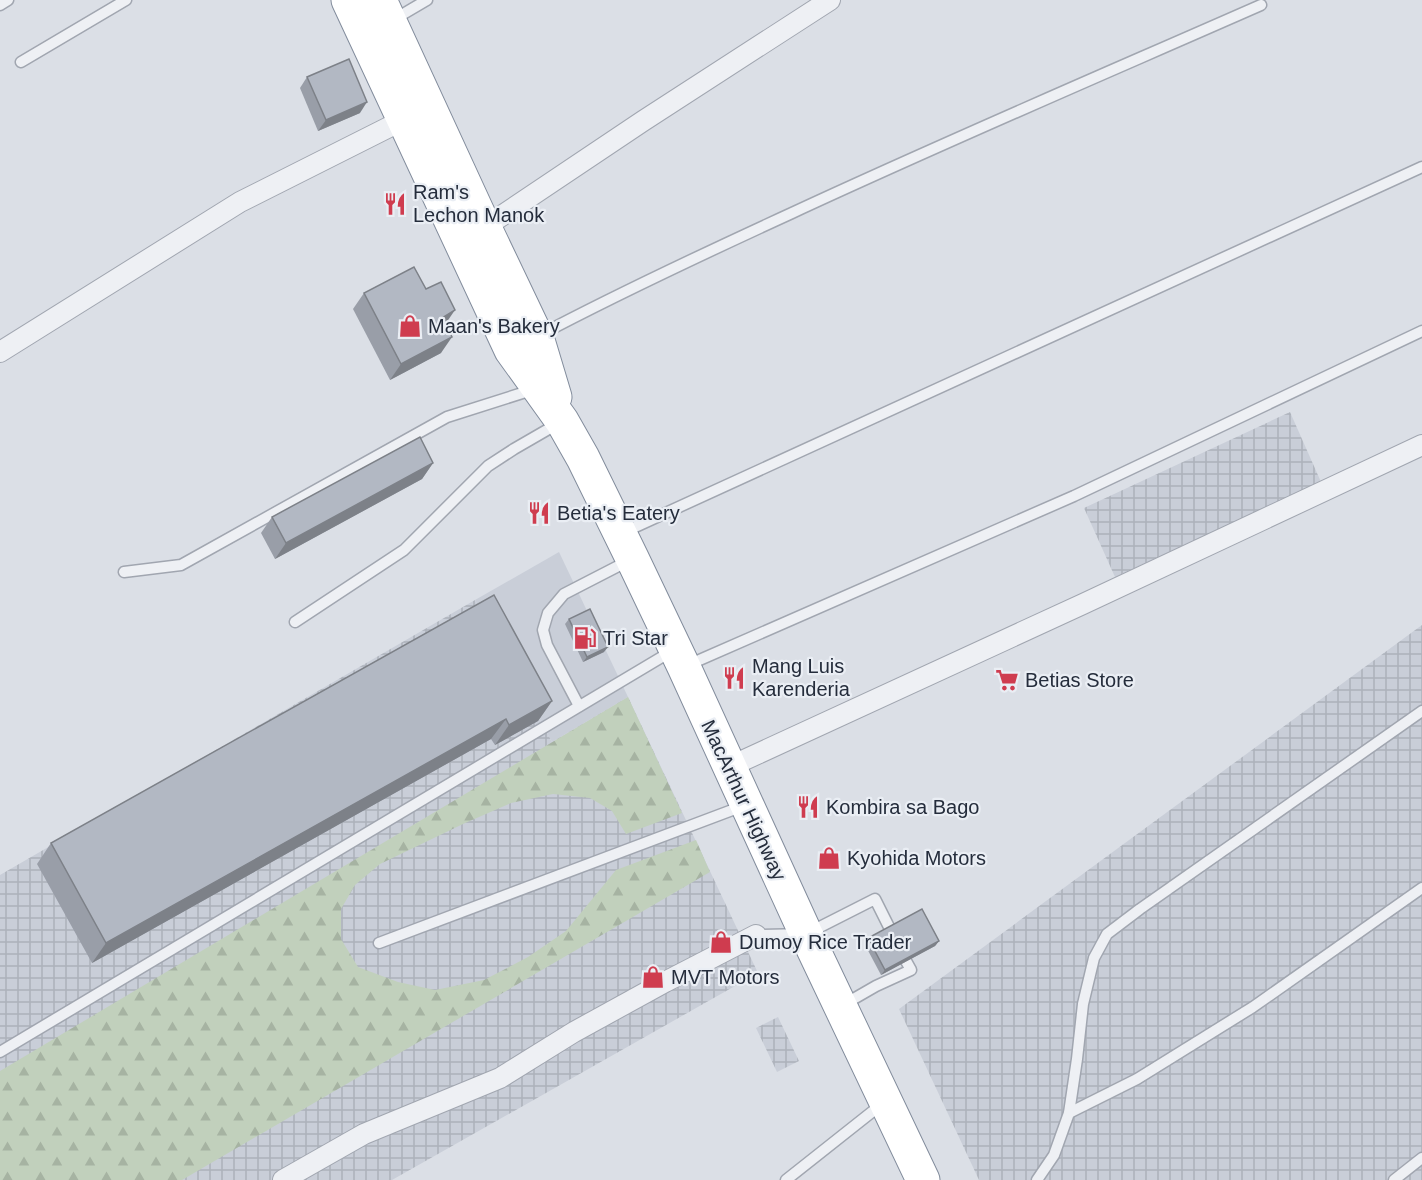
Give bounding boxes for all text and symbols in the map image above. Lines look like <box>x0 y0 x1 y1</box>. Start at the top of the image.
place label: Ram's Lechon Manok <box>413 181 545 226</box>
restaurant icon: Ram's Lechon Manok <box>382 191 408 217</box>
shop icon: Maan's Bakery <box>397 313 423 339</box>
place label: Maan's Bakery <box>428 315 560 337</box>
restaurant icon: Betia's Eatery <box>526 500 552 526</box>
place label: Betia's Eatery <box>557 502 680 524</box>
fuel station icon: Tri Star <box>572 625 598 651</box>
place label: Tri Star <box>603 627 668 649</box>
place label: Mang Luis Karenderia <box>752 655 851 700</box>
restaurant icon: Mang Luis Karenderia <box>721 665 747 691</box>
supermarket icon: Betias Store <box>994 667 1020 693</box>
place label: Betias Store <box>1025 669 1134 691</box>
street label: MacArthur Highway <box>697 716 791 884</box>
restaurant icon: Kombira sa Bago <box>795 794 821 820</box>
place label: Kombira sa Bago <box>826 796 979 818</box>
shop icon: Kyohida Motors <box>816 845 842 871</box>
place label: Kyohida Motors <box>847 847 986 869</box>
shop icon: Dumoy Rice Trader <box>708 929 734 955</box>
place label: Dumoy Rice Trader <box>739 931 912 953</box>
shop icon: MVT Motors <box>640 964 666 990</box>
place label: MVT Motors <box>671 966 780 988</box>

